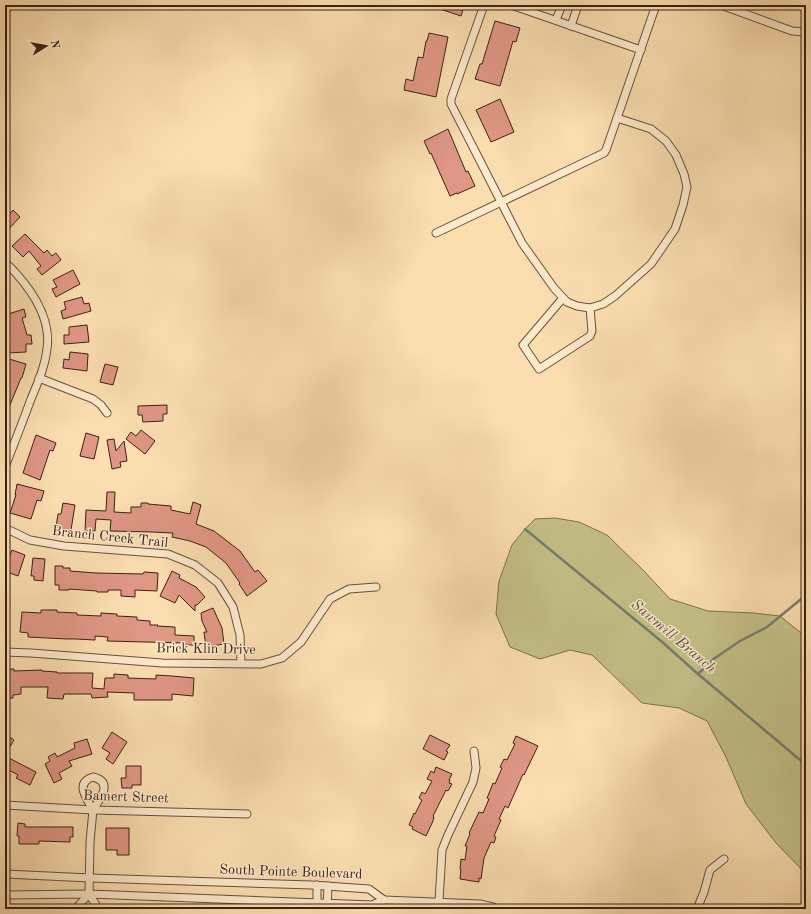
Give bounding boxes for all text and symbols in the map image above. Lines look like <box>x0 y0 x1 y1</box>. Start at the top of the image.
north arrow <box>26 26 66 66</box>
text: N <box>48 39 61 50</box>
street label: Branch Creek Trail <box>51 524 169 550</box>
water label: Sawmill Branch <box>628 597 718 677</box>
street label: Brick Klin Drive <box>156 641 256 657</box>
street label: Bamert Street <box>83 789 169 805</box>
street label: South Pointe Boulevard <box>219 863 363 881</box>

